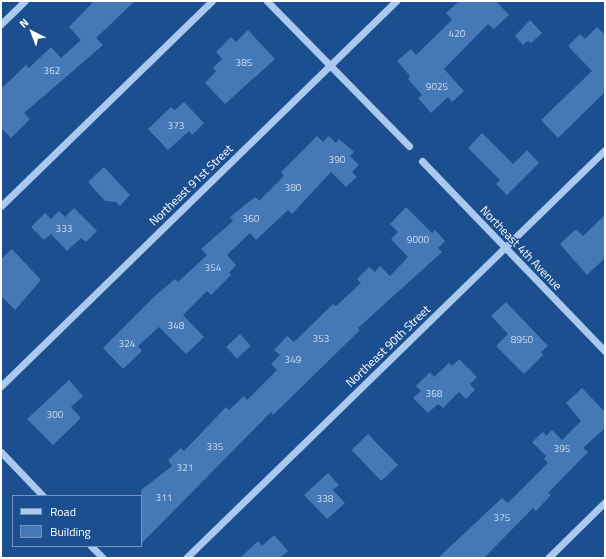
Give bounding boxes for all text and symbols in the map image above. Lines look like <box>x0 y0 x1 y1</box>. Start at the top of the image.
north arrow <box>12 12 52 52</box>
text: N <box>16 15 32 32</box>
house number: 420 <box>449 28 465 40</box>
house number: 385 <box>236 57 252 69</box>
house number: 362 <box>44 65 60 77</box>
house number: 9025 <box>426 81 448 93</box>
house number: 373 <box>168 120 184 132</box>
street label: Northeast 91st Street <box>146 141 236 229</box>
house number: 390 <box>329 154 345 166</box>
house number: 380 <box>285 182 301 194</box>
street label: Northeast 4th Avenue <box>477 203 565 293</box>
house number: 360 <box>243 213 259 225</box>
house number: 333 <box>56 223 72 235</box>
house number: 9000 <box>407 234 429 246</box>
house number: 354 <box>205 262 221 274</box>
street label: Northeast 90th Street <box>343 302 433 390</box>
house number: 348 <box>168 320 184 332</box>
house number: 353 <box>313 333 329 345</box>
house number: 8950 <box>511 334 533 346</box>
house number: 324 <box>119 338 135 350</box>
house number: 349 <box>285 354 301 366</box>
house number: 368 <box>426 388 442 400</box>
house number: 300 <box>47 409 63 421</box>
house number: 335 <box>207 441 223 453</box>
house number: 395 <box>554 443 570 455</box>
house number: 321 <box>177 462 193 474</box>
house number: 311 <box>156 492 172 504</box>
house number: 338 <box>317 493 333 505</box>
legend <box>12 495 142 547</box>
text: Road <box>50 502 76 521</box>
house number: 375 <box>494 512 510 524</box>
text: Building <box>50 522 91 541</box>

